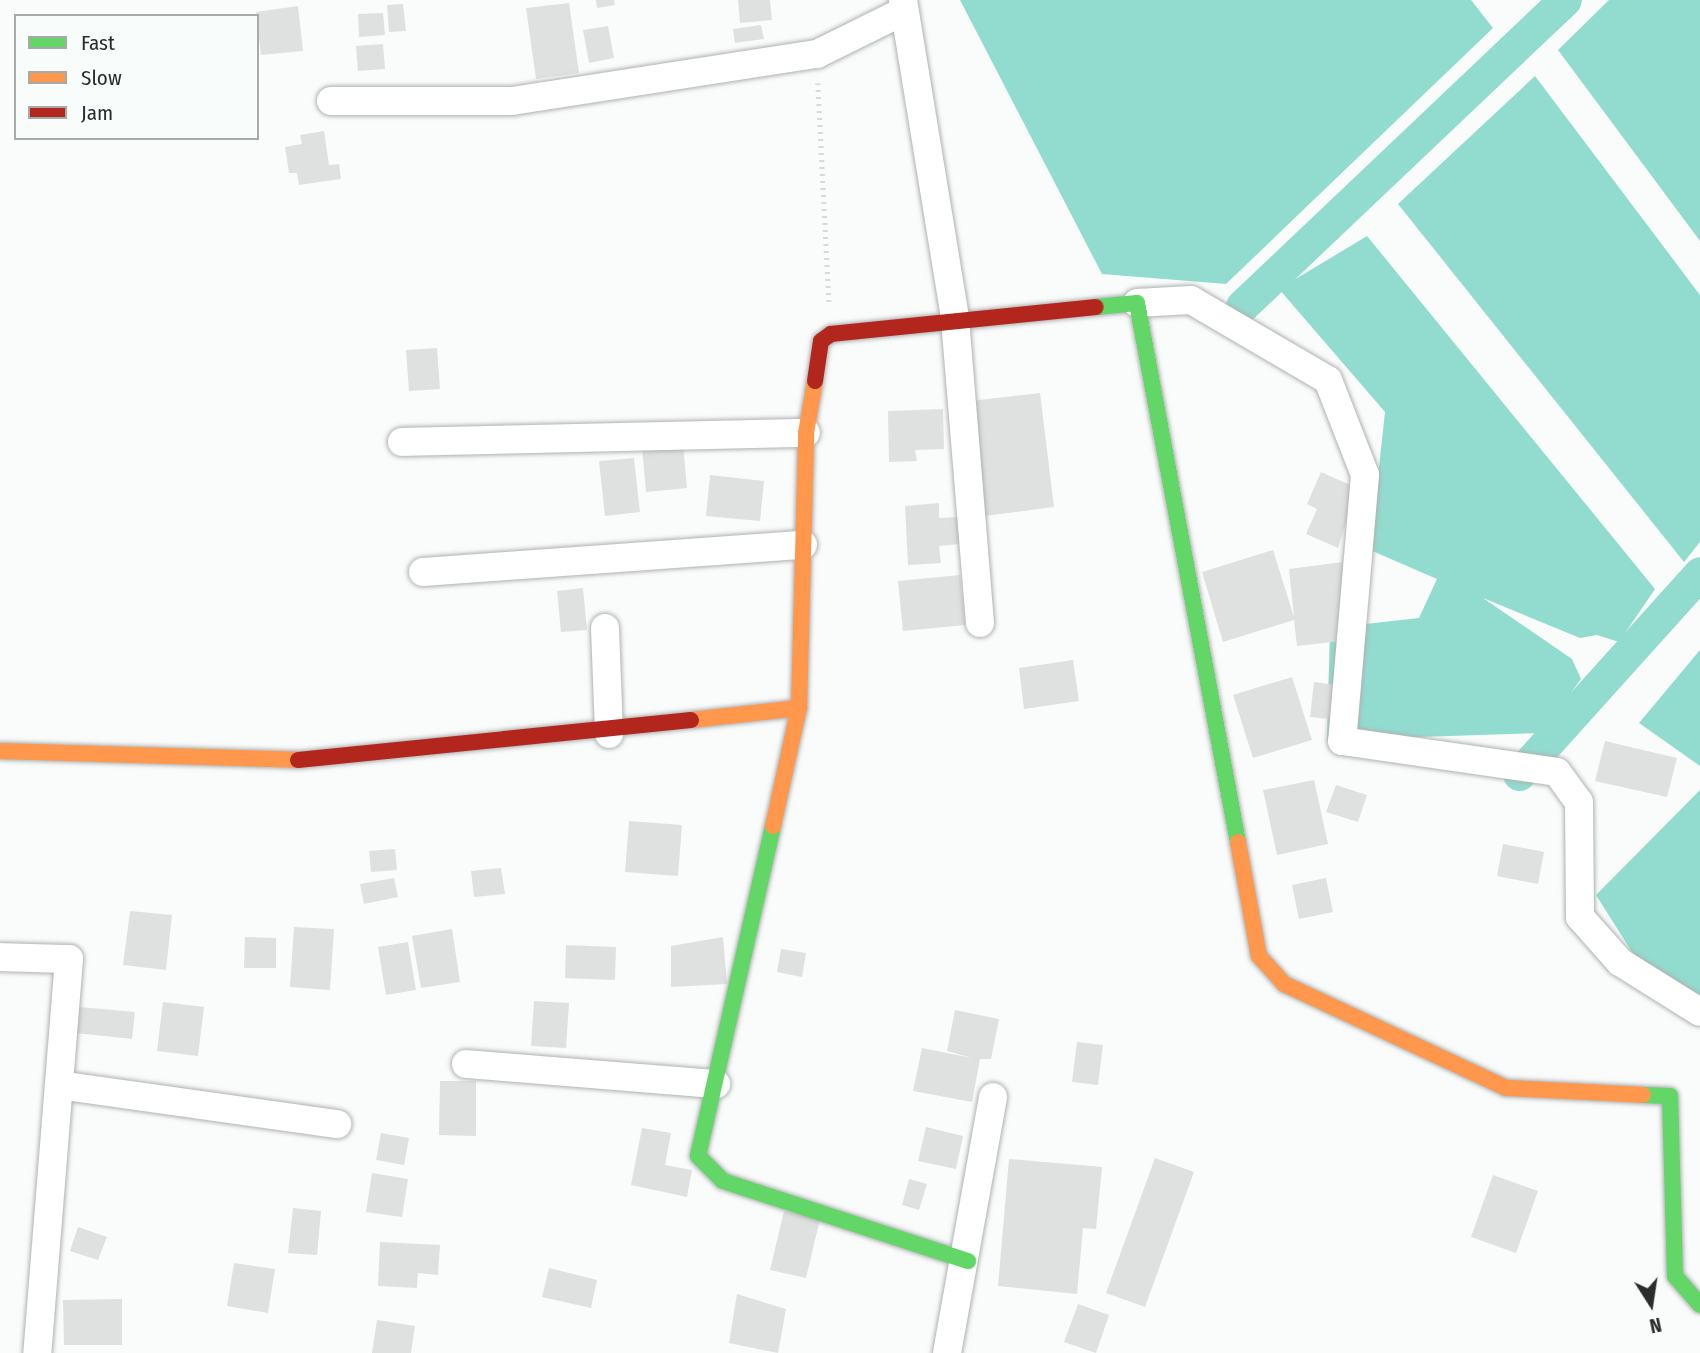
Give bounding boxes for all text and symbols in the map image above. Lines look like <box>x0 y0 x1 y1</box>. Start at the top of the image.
legend <box>14 14 259 140</box>
text: Fast <box>81 30 115 56</box>
text: Slow <box>81 65 122 91</box>
text: Jam <box>81 100 113 126</box>
north arrow <box>1616 1269 1686 1339</box>
text: N <box>1648 1313 1663 1337</box>

